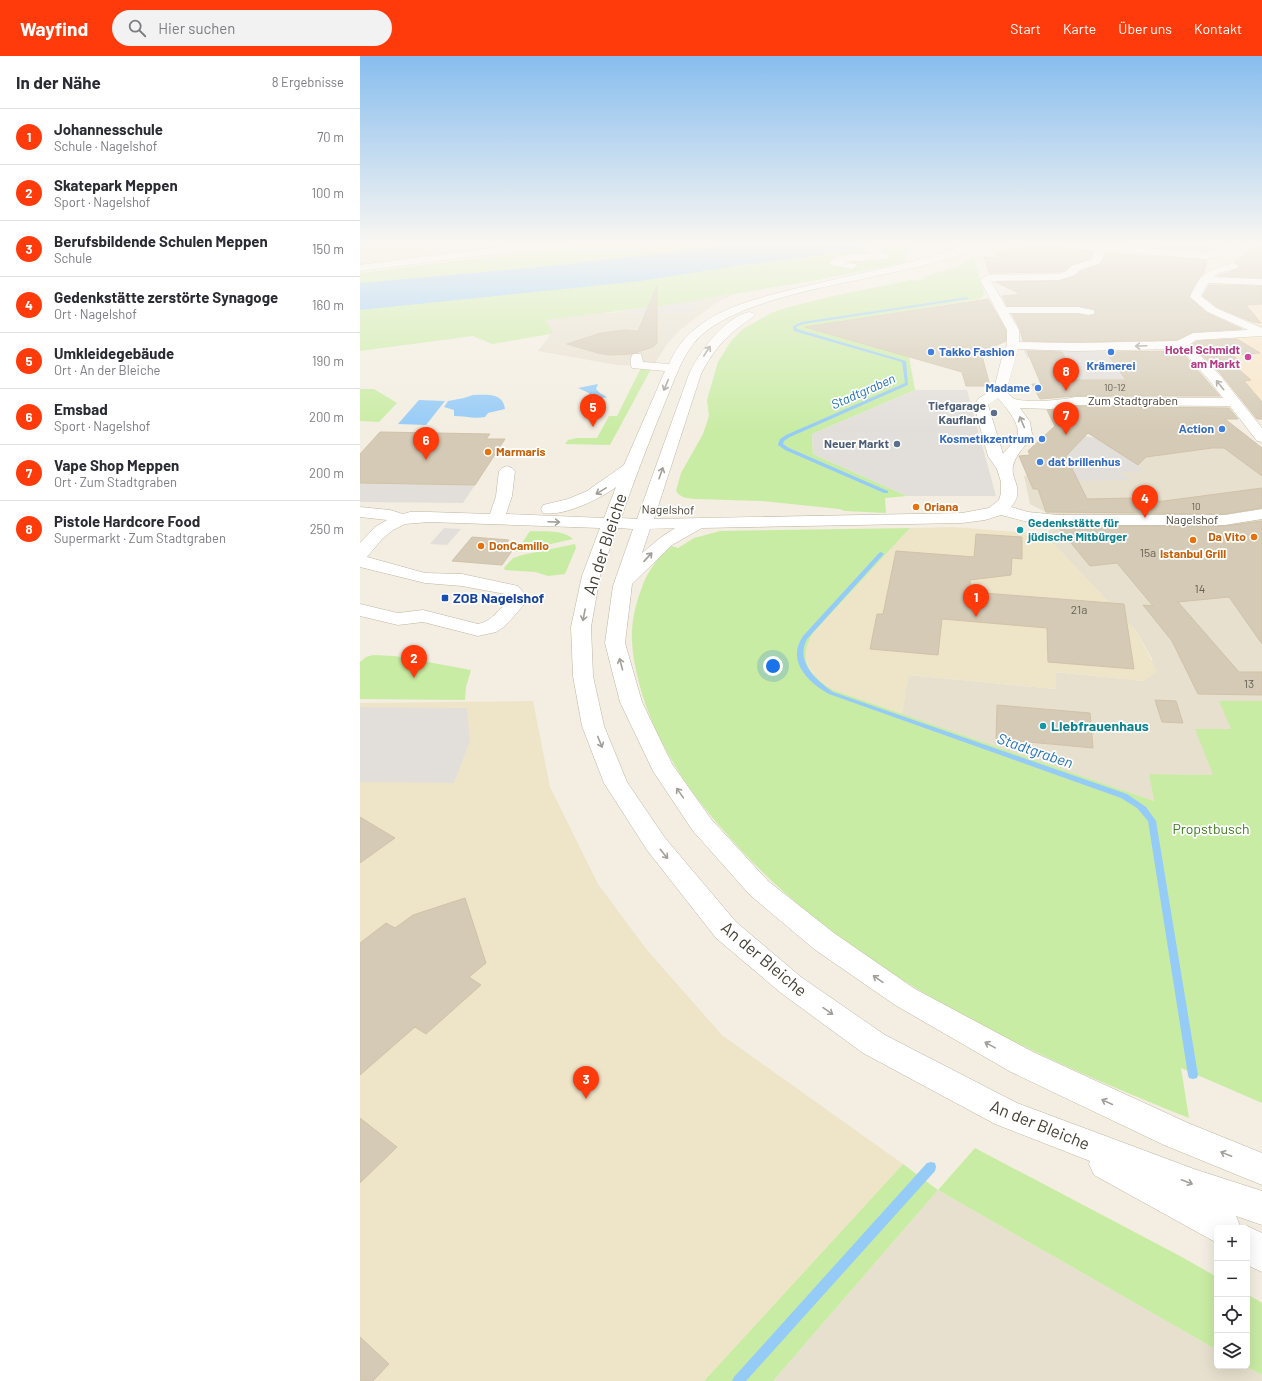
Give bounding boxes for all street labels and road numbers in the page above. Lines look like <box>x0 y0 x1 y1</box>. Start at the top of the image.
street label: Zum Stadtgraben <box>1088 393 1178 407</box>
street label: An der Bleiche <box>578 490 630 597</box>
street label: Nagelshof <box>642 502 694 516</box>
street label: Nagelshof <box>1166 512 1218 526</box>
street label: An der Bleiche <box>718 917 812 1000</box>
street label: An der Bleiche <box>988 1095 1093 1153</box>

